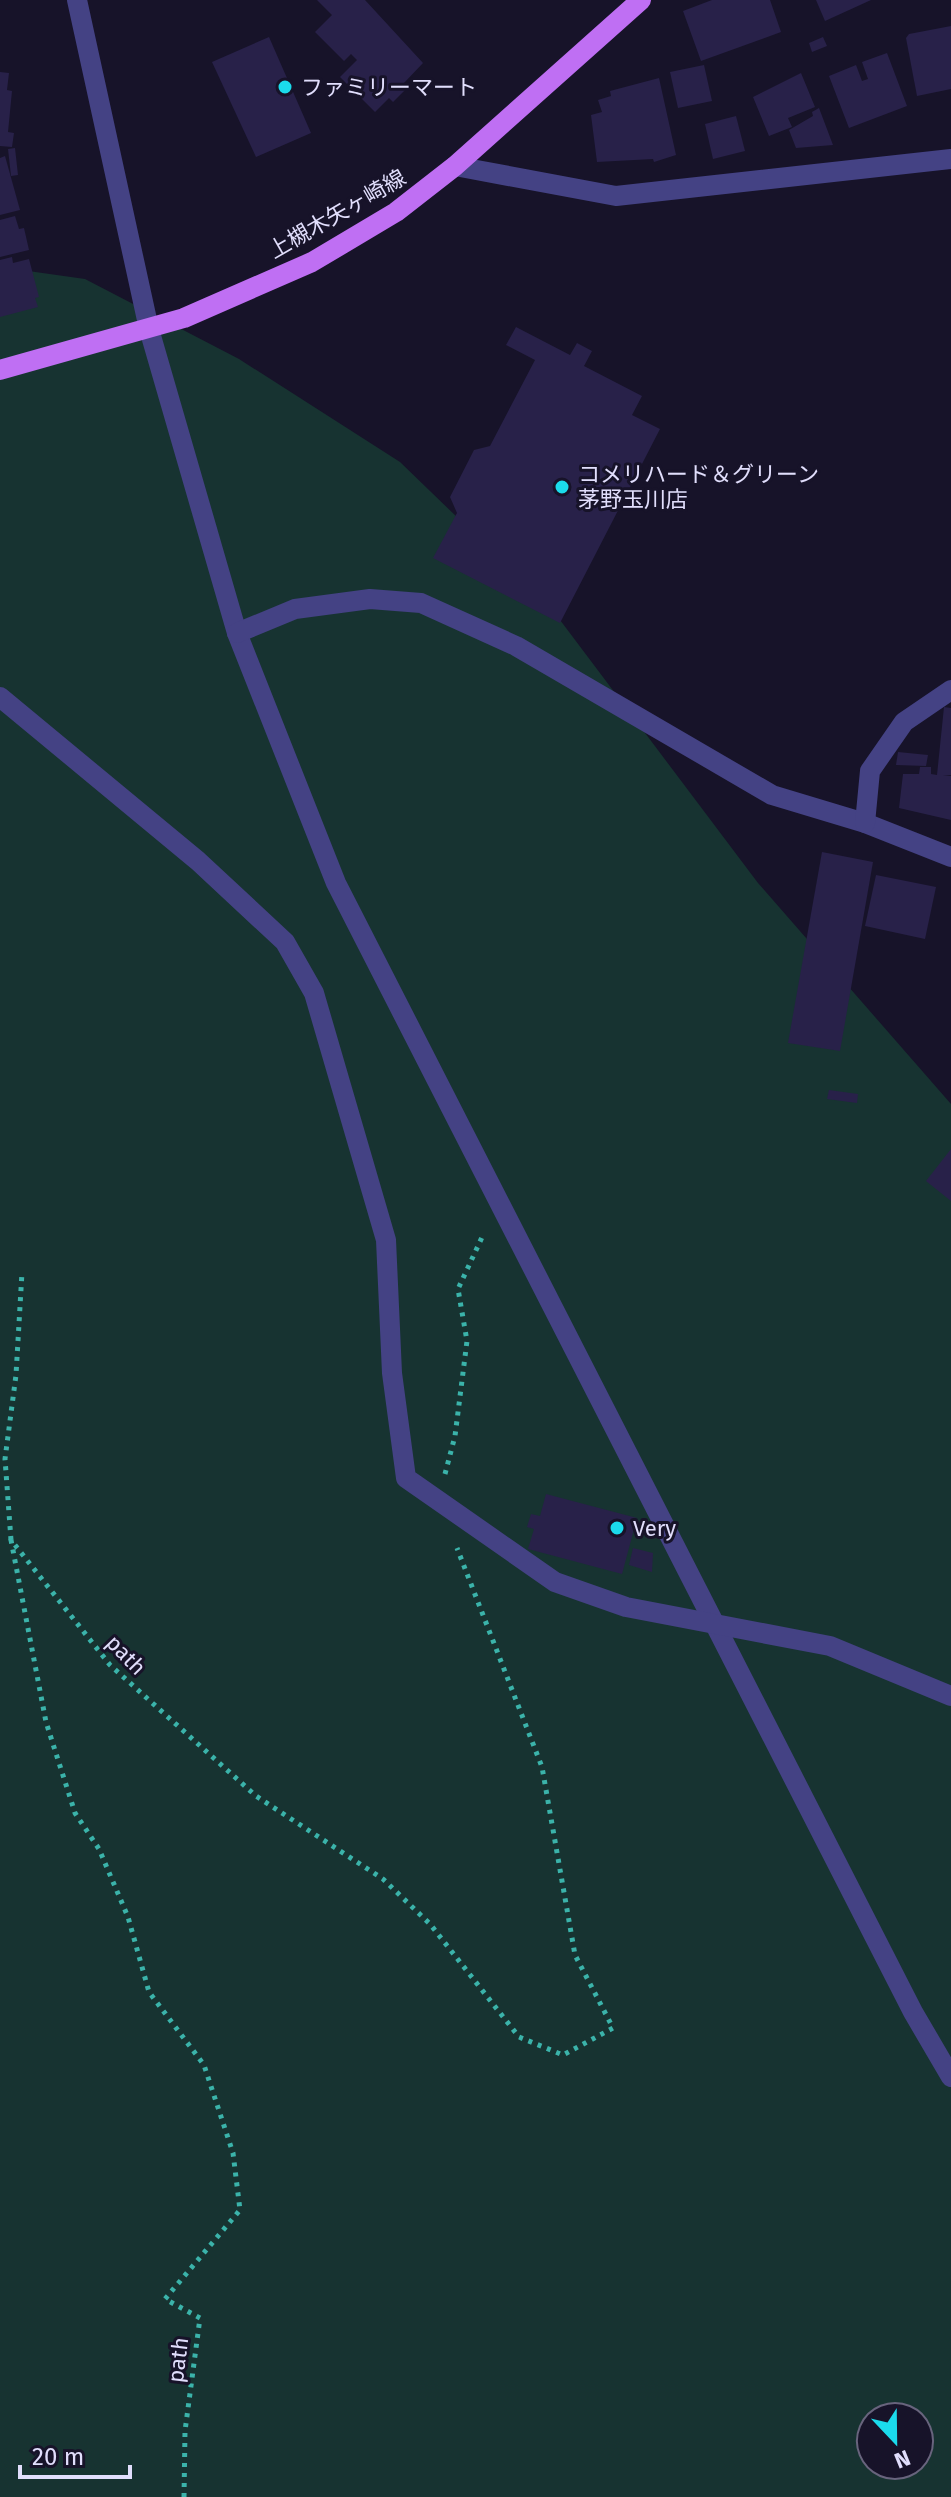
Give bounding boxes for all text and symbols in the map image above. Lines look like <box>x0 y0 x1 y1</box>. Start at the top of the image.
place label: ファミリーマート <box>301 74 477 101</box>
marker: ファミリーマート <box>276 78 294 96</box>
street label: 上槻木矢ヶ崎線 <box>264 164 410 264</box>
place label: コメリハード＆グリーン 茅野玉川店 <box>578 461 819 513</box>
marker: コメリハード＆グリーン 茅野玉川店 <box>553 478 571 496</box>
place label: Very <box>633 1515 676 1542</box>
marker: Very <box>608 1519 626 1537</box>
street label: path <box>100 1629 152 1681</box>
street label: path <box>162 2336 194 2384</box>
north arrow <box>855 2401 935 2481</box>
scale bar <box>20 2429 130 2479</box>
text: 20 m <box>32 2443 84 2471</box>
text: N <box>890 2444 914 2474</box>

